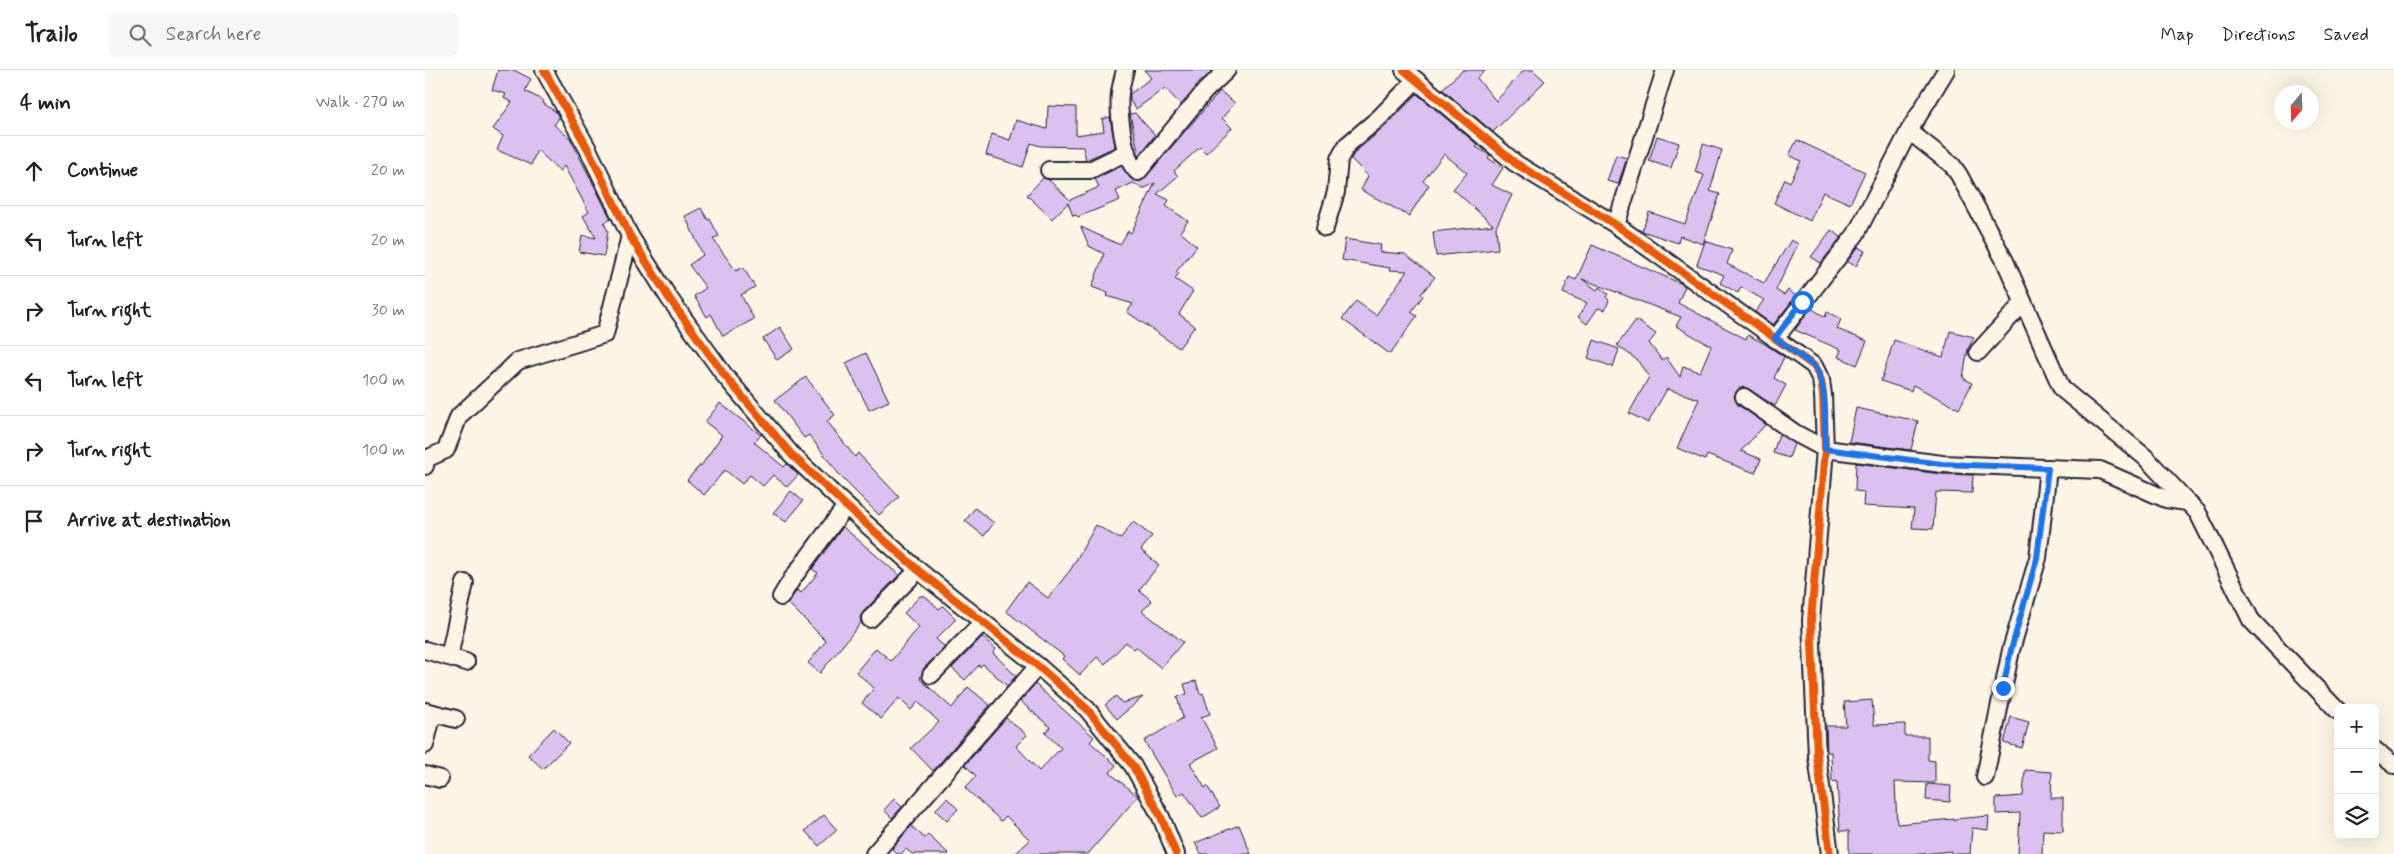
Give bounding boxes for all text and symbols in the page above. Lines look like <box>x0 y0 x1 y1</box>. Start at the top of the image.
search box <box>108 12 458 57</box>
text: Trailo <box>25 19 78 50</box>
icon: search <box>126 21 154 49</box>
text: Search here <box>166 22 261 47</box>
text: Map <box>2161 23 2194 47</box>
text: Directions <box>2222 23 2296 47</box>
text: Saved <box>2324 23 2369 47</box>
north arrow <box>2274 85 2319 130</box>
text: 4 min <box>20 89 71 117</box>
text: Walk · 270 m <box>316 92 405 113</box>
icon: ahead <box>20 157 48 185</box>
text: Continue <box>67 158 138 183</box>
text: 20 m <box>371 160 405 181</box>
icon: left <box>20 227 48 255</box>
text: Turn left <box>67 228 143 253</box>
text: 20 m <box>371 230 405 251</box>
route start <box>1791 291 1814 314</box>
icon: right <box>20 297 48 325</box>
text: Turn right <box>67 298 151 323</box>
text: 30 m <box>372 300 405 321</box>
icon: left <box>20 367 48 395</box>
text: Turn left <box>67 368 143 393</box>
text: 100 m <box>362 370 405 391</box>
icon: right <box>20 437 48 465</box>
text: Turn right <box>67 438 151 463</box>
text: 100 m <box>362 440 405 461</box>
icon: arrive <box>20 507 48 535</box>
text: Arrive at destination <box>67 508 231 533</box>
route end <box>1992 677 2015 700</box>
map controls <box>2334 704 2379 839</box>
button: + <box>2334 704 2379 749</box>
button: − <box>2334 749 2379 794</box>
button: layers <box>2334 794 2379 839</box>

